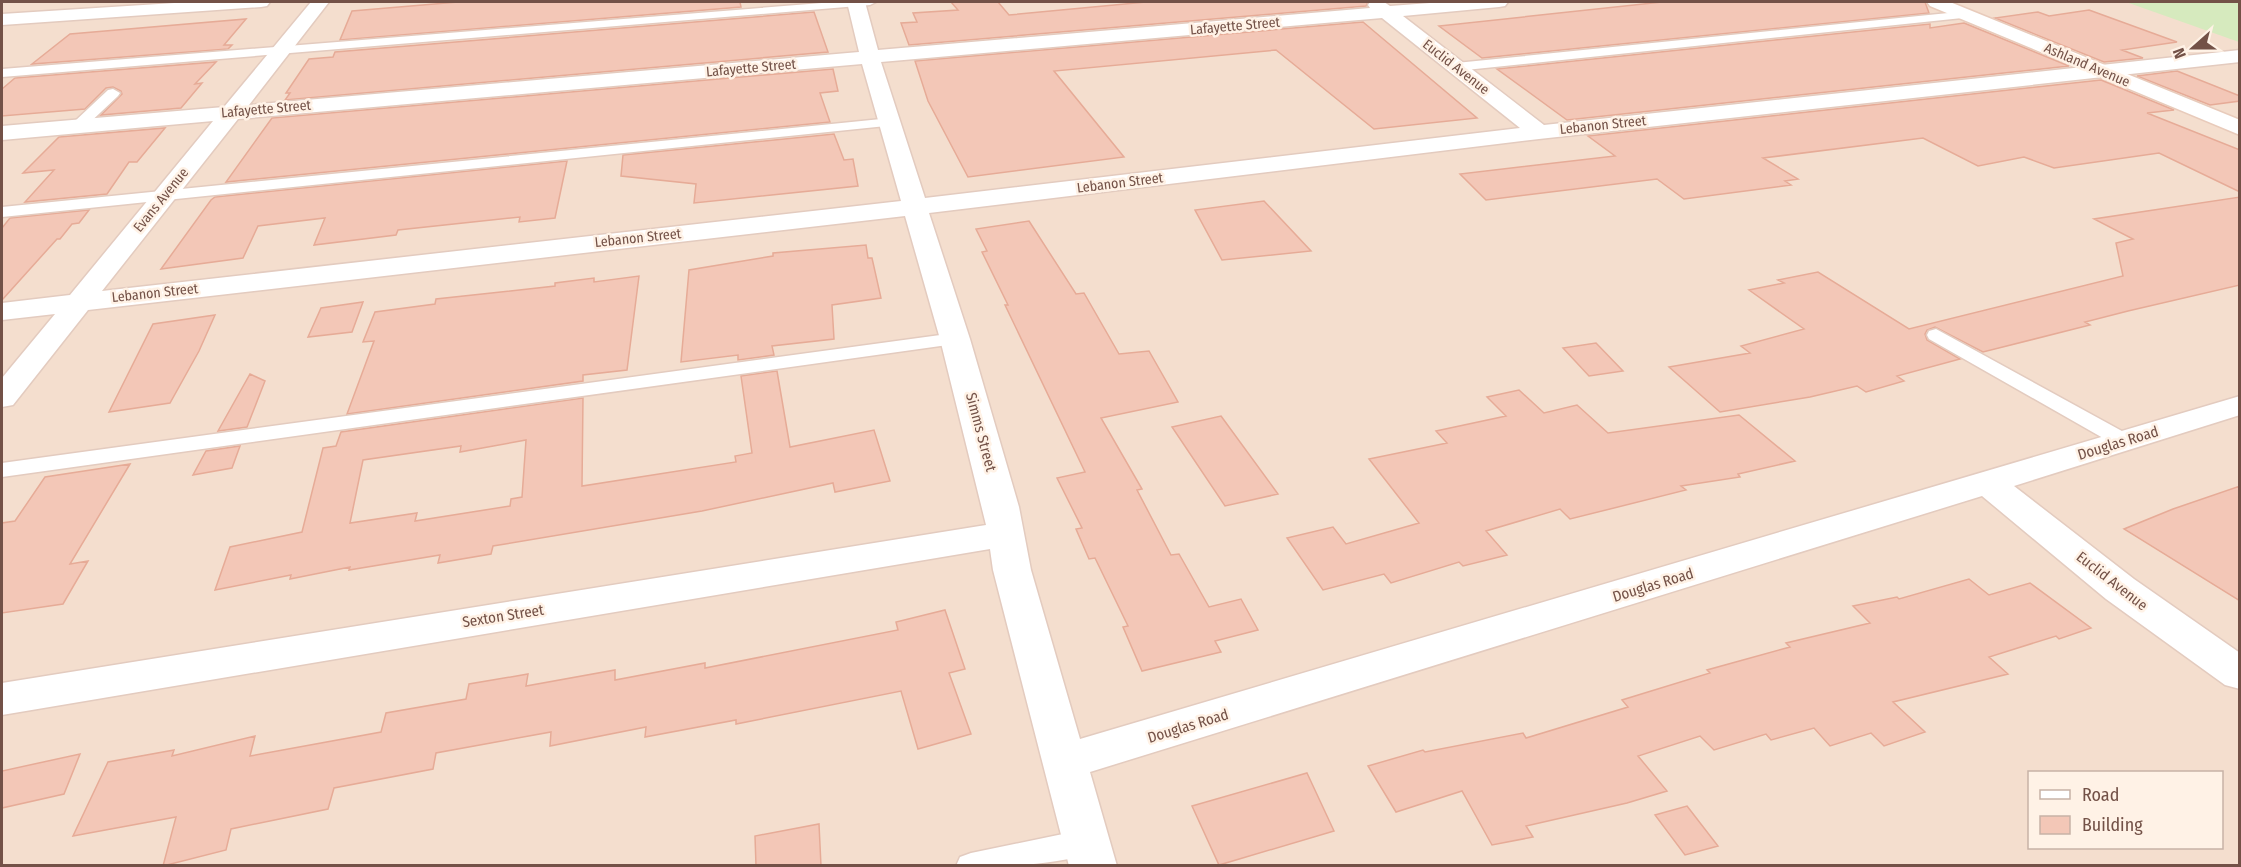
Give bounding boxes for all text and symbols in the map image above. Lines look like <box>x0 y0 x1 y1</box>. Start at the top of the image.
street label: Lafayette Street <box>1189 14 1281 38</box>
north arrow <box>2163 18 2223 78</box>
street label: Euclid Avenue <box>1419 36 1493 98</box>
street label: Ashland Avenue <box>2042 39 2132 91</box>
text: N <box>2169 45 2190 61</box>
street label: Lafayette Street <box>705 56 797 80</box>
street label: Lafayette Street <box>220 97 312 121</box>
street label: Lebanon Street <box>1559 112 1647 138</box>
street label: Evans Avenue <box>130 164 192 236</box>
street label: Lebanon Street <box>1076 169 1165 197</box>
street label: Lebanon Street <box>594 225 682 251</box>
street label: Lebanon Street <box>111 280 199 306</box>
street label: Simms Street <box>962 390 1000 474</box>
street label: Douglas Road <box>2075 422 2161 464</box>
street label: Euclid Avenue <box>2073 548 2151 614</box>
street label: Douglas Road <box>1610 564 1696 606</box>
street label: Sexton Street <box>461 601 545 631</box>
street label: Douglas Road <box>1145 705 1231 747</box>
legend <box>2028 771 2223 849</box>
text: Road <box>2082 784 2119 806</box>
text: Building <box>2082 814 2143 836</box>

